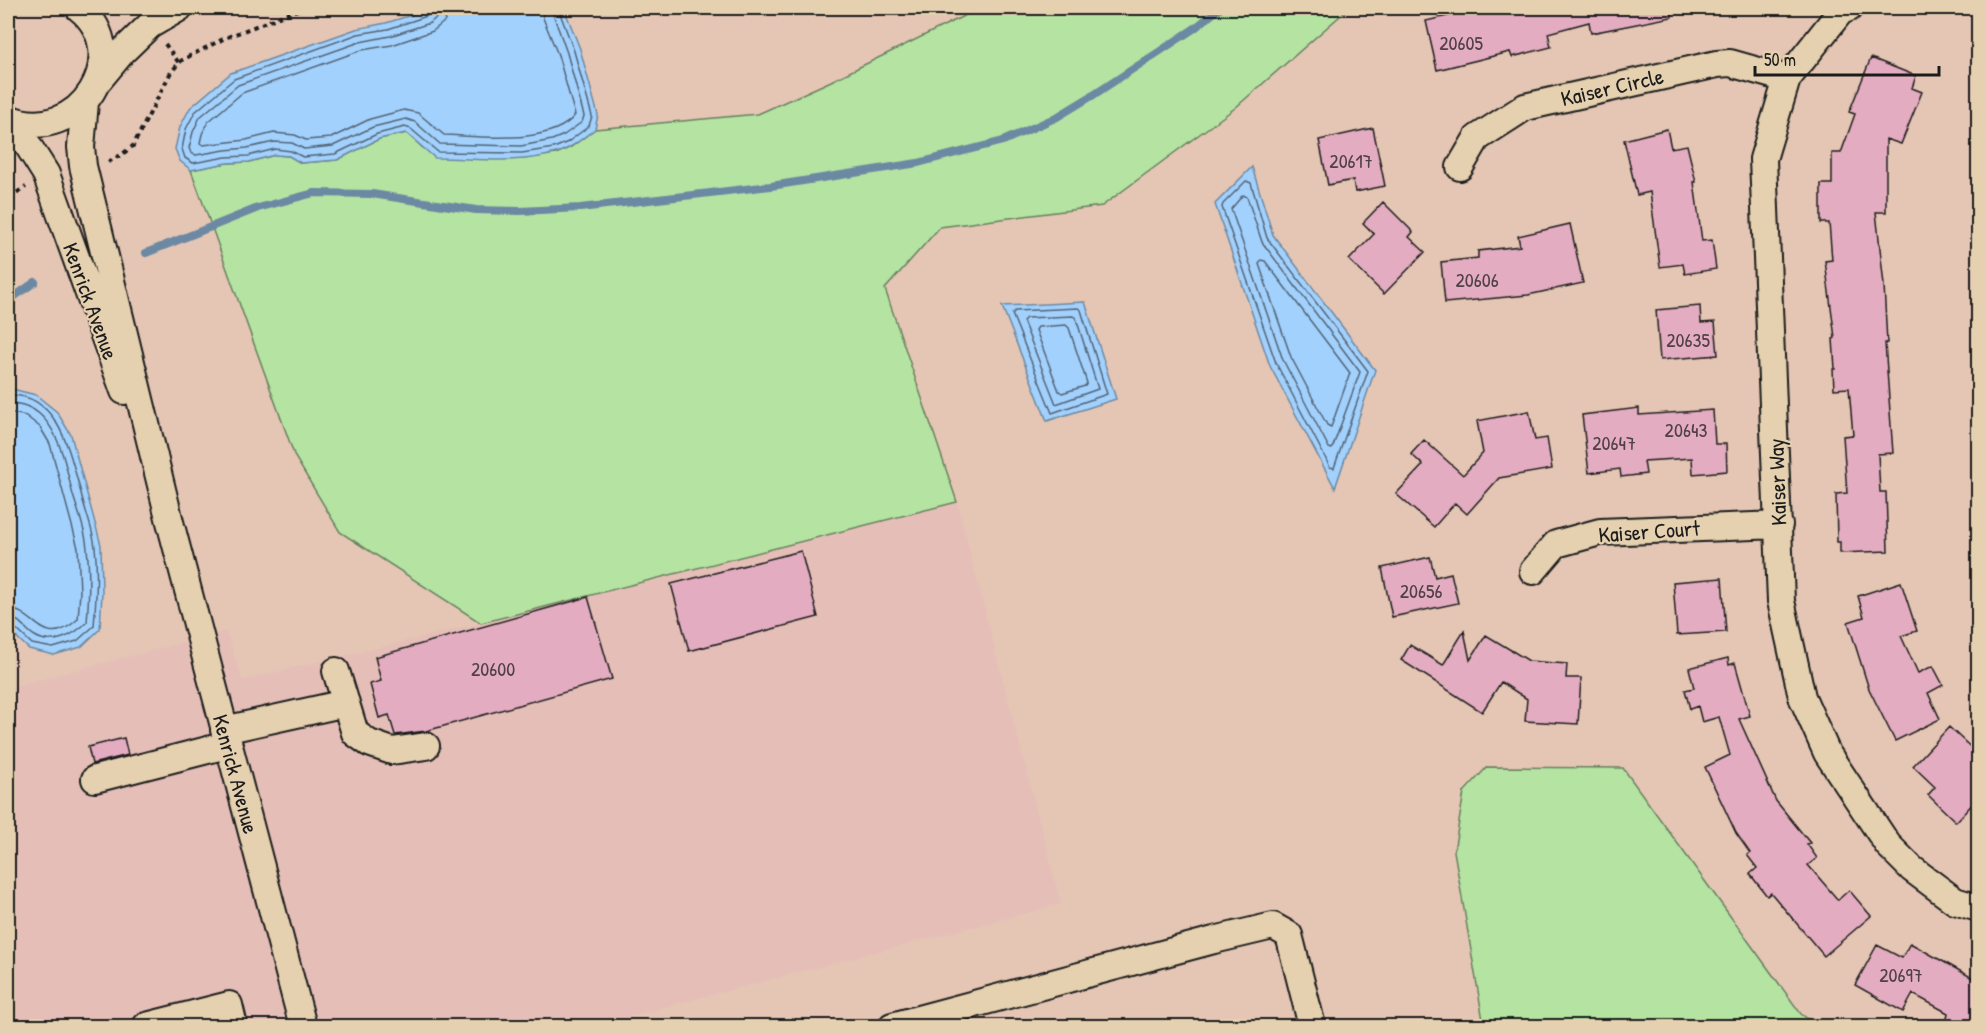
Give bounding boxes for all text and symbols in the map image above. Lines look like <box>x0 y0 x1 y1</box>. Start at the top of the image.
house number: 20605 <box>1439 29 1483 56</box>
scale bar <box>1755 39 1940 77</box>
text: 50 m <box>1764 47 1796 72</box>
street label: Kaiser Circle <box>1558 61 1666 113</box>
house number: 20617 <box>1329 147 1373 174</box>
street label: Kenrick Avenue <box>56 238 126 364</box>
house number: 20606 <box>1455 266 1499 293</box>
house number: 20635 <box>1666 326 1710 353</box>
house number: 20643 <box>1665 416 1707 443</box>
house number: 20647 <box>1592 429 1636 456</box>
street label: Kaiser Way <box>1760 438 1794 526</box>
street label: Kaiser Court <box>1597 512 1701 550</box>
house number: 20656 <box>1400 577 1442 604</box>
house number: 20600 <box>471 655 515 682</box>
street label: Kenrick Avenue <box>206 711 266 837</box>
house number: 20697 <box>1879 961 1923 988</box>

